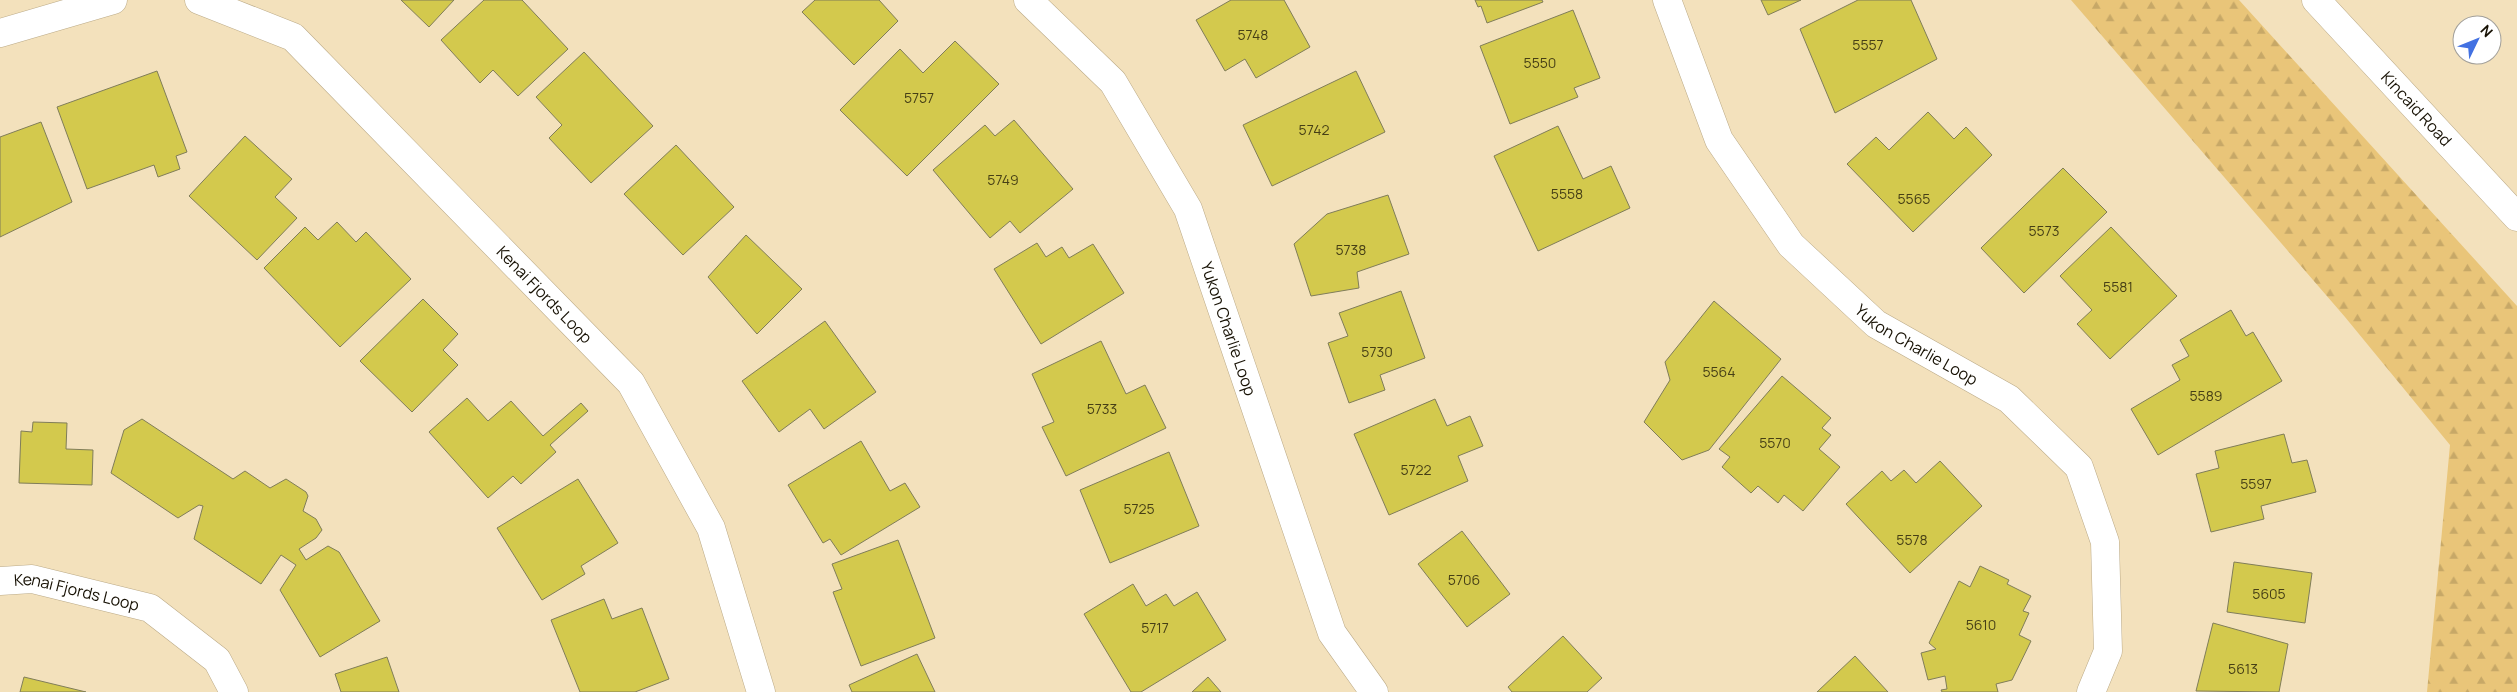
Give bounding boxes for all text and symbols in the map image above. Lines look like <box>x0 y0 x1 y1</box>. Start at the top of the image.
north arrow <box>2452 15 2502 65</box>
text: N <box>2476 21 2497 41</box>
house number: 5748 <box>1238 25 1268 44</box>
house number: 5557 <box>1852 35 1884 54</box>
house number: 5550 <box>1524 53 1556 72</box>
street label: Kincaid Road <box>2376 66 2457 151</box>
house number: 5757 <box>904 88 934 107</box>
house number: 5742 <box>1299 120 1329 139</box>
house number: 5749 <box>987 170 1019 189</box>
house number: 5558 <box>1551 184 1583 203</box>
house number: 5565 <box>1898 189 1930 208</box>
house number: 5573 <box>2029 221 2059 240</box>
house number: 5738 <box>1336 240 1366 259</box>
street label: Kenai Fjords Loop <box>492 241 597 348</box>
street label: Yukon Charlie Loop <box>1196 259 1262 399</box>
house number: 5581 <box>2103 277 2133 296</box>
street label: Yukon Charlie Loop <box>1850 299 1982 390</box>
house number: 5730 <box>1361 342 1393 361</box>
house number: 5564 <box>1702 362 1736 381</box>
house number: 5589 <box>2190 386 2222 405</box>
house number: 5733 <box>1087 399 1117 418</box>
house number: 5570 <box>1759 433 1791 452</box>
house number: 5722 <box>1400 460 1432 479</box>
house number: 5597 <box>2240 474 2272 493</box>
house number: 5725 <box>1123 499 1155 518</box>
house number: 5578 <box>1896 530 1928 549</box>
street label: Kenai Fjords Loop <box>13 568 141 616</box>
house number: 5706 <box>1448 570 1480 589</box>
house number: 5605 <box>2252 584 2286 603</box>
house number: 5610 <box>1966 615 1996 634</box>
house number: 5717 <box>1141 618 1169 637</box>
house number: 5613 <box>2228 659 2258 678</box>

